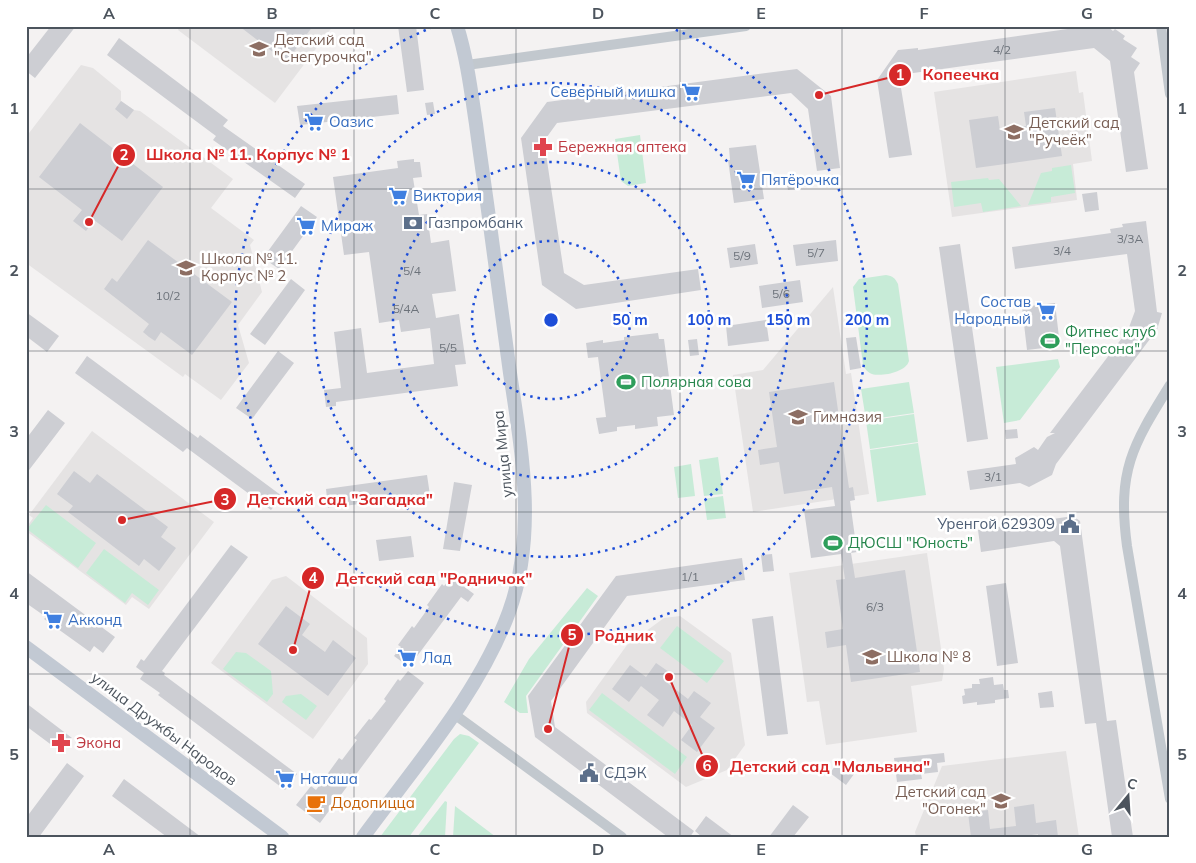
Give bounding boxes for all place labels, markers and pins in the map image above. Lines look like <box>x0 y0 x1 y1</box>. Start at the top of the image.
place label: Детский сад "Снегурочка" <box>274 30 372 66</box>
school or university icon: Детский сад "Снегурочка" <box>248 38 270 60</box>
callout: Копеечка <box>888 59 1010 90</box>
supermarket icon: Северный мишка <box>680 81 702 103</box>
place label: Северный мишка <box>550 82 676 101</box>
supermarket icon: Оазис <box>303 111 325 133</box>
place label: Оазис <box>329 112 374 131</box>
place label: Детский сад "Ручеёк" <box>1029 113 1119 149</box>
school or university icon: Детский сад "Ручеёк" <box>1003 121 1025 143</box>
pharmacy icon: Бережная аптека <box>532 136 554 158</box>
place label: Бережная аптека <box>558 137 687 156</box>
callout: Школа № 11. Корпус № 1 <box>111 139 360 170</box>
supermarket icon: Пятёрочка <box>735 169 757 191</box>
place label: Пятёрочка <box>761 170 839 189</box>
supermarket icon: Виктория <box>387 185 409 207</box>
place label: Виктория <box>413 186 482 205</box>
bank icon: Газпромбанк <box>402 212 424 234</box>
place label: Газпромбанк <box>428 213 524 232</box>
supermarket icon: Мираж <box>295 215 317 237</box>
place label: Мираж <box>321 216 374 235</box>
place label: Школа № 11. Корпус № 2 <box>201 249 297 285</box>
school or university icon: Школа № 11. Корпус № 2 <box>175 257 197 279</box>
place label: Состав Народный <box>954 292 1031 328</box>
supermarket icon: Состав Народный <box>1035 300 1057 322</box>
centre of rings <box>542 311 560 329</box>
place label: Фитнес клуб "Персона" <box>1065 322 1156 358</box>
sports icon: Фитнес клуб "Персона" <box>1039 330 1061 352</box>
sports icon: Полярная сова <box>615 371 637 393</box>
place label: Полярная сова <box>641 372 751 391</box>
school or university icon: Гимназия <box>787 406 809 428</box>
place label: Гимназия <box>813 407 882 426</box>
callout: Детский сад "Загадка" <box>212 484 443 515</box>
public building icon: Уренгой 629309 <box>1059 513 1081 535</box>
place label: Уренгой 629309 <box>936 514 1055 533</box>
sports icon: ДЮСШ "Юность" <box>822 532 844 554</box>
place label: ДЮСШ "Юность" <box>848 533 973 552</box>
callout: Детский сад "Родничок" <box>301 563 542 594</box>
supermarket icon: Акконд <box>42 609 64 631</box>
place label: Акконд <box>68 610 122 629</box>
callout: Родник <box>560 619 664 650</box>
school or university icon: Школа № 8 <box>861 646 883 668</box>
supermarket icon: Лад <box>396 647 418 669</box>
place label: Школа № 8 <box>887 647 971 666</box>
place label: Лад <box>422 648 452 667</box>
pharmacy icon: Экона <box>50 732 72 754</box>
place label: Экона <box>76 733 121 752</box>
callout: Детский сад "Мальвина" <box>695 751 940 782</box>
public building icon: СДЭК <box>578 762 600 784</box>
place label: СДЭК <box>604 763 647 782</box>
supermarket icon: Наташа <box>274 768 296 790</box>
place label: Наташа <box>300 769 358 788</box>
place label: Детский сад "Огонек" <box>896 782 986 818</box>
school or university icon: Детский сад "Огонек" <box>990 790 1012 812</box>
cafe icon: Додопицца <box>305 792 327 814</box>
place label: Додопицца <box>331 793 415 812</box>

